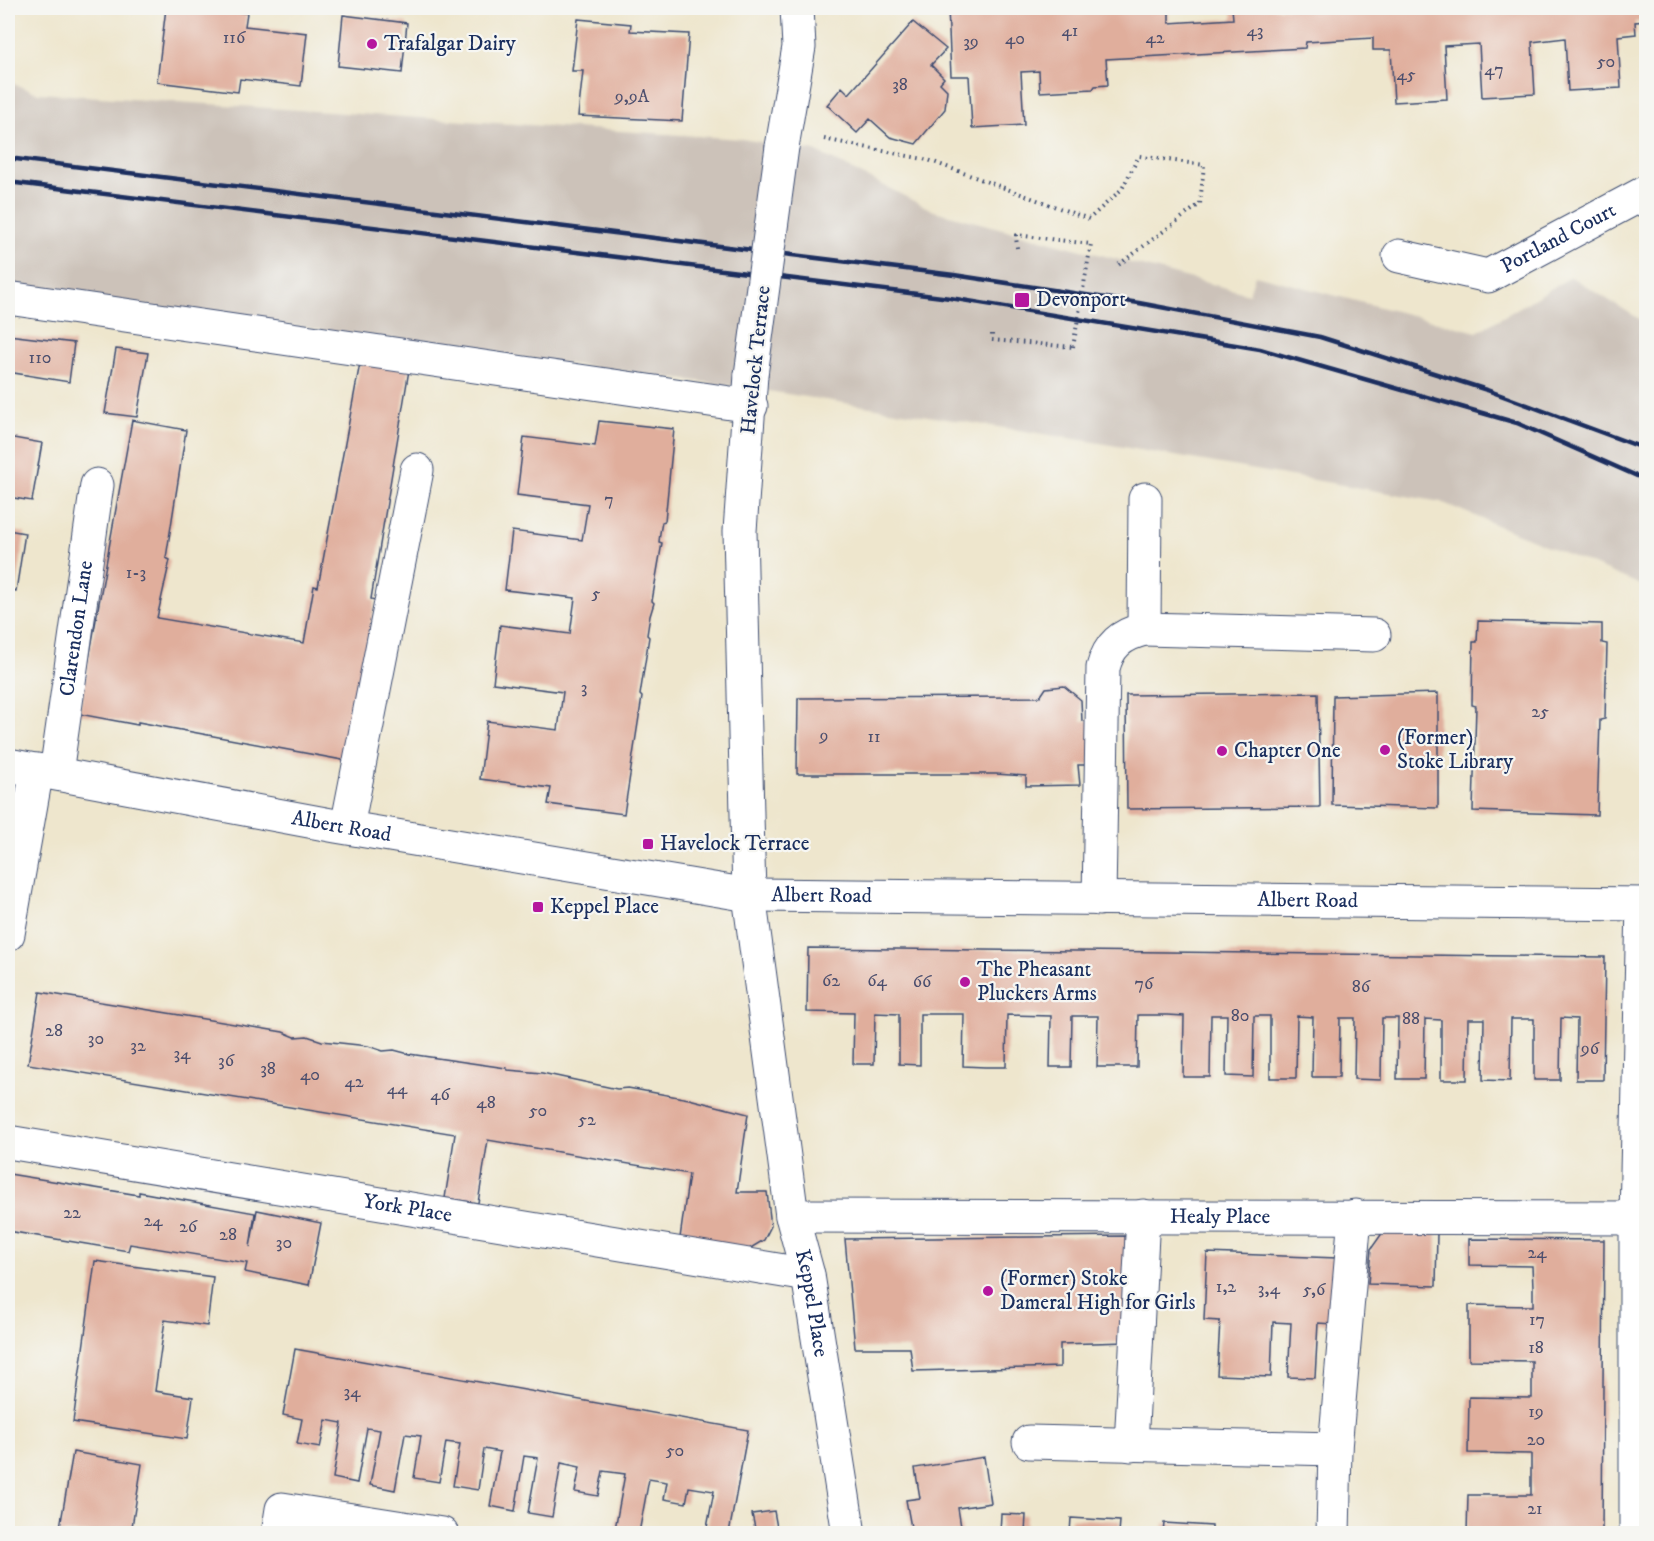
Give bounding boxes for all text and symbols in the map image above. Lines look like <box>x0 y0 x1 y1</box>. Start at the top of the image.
house number: 41 <box>1062 20 1078 42</box>
house number: 43 <box>1246 20 1264 42</box>
house number: 116 <box>223 27 246 49</box>
house number: 42 <box>1145 27 1165 49</box>
house number: 40 <box>1005 28 1025 50</box>
place label: Trafalgar Dairy <box>384 31 517 57</box>
house number: 39 <box>963 31 979 53</box>
marker: Trafalgar Dairy <box>365 37 379 51</box>
house number: 50 <box>1597 51 1615 73</box>
house number: 47 <box>1484 59 1504 81</box>
house number: 45 <box>1396 64 1416 86</box>
house number: 38 <box>892 74 908 96</box>
house number: 9,9A <box>614 86 650 108</box>
street label: Portland Court <box>1496 197 1621 280</box>
street label: Havelock Terrace <box>735 284 777 436</box>
place label: Devonport <box>1036 287 1126 313</box>
marker: Devonport <box>1013 291 1031 309</box>
house number: 110 <box>29 347 51 369</box>
house number: 7 <box>604 489 614 511</box>
street label: Clarendon Lane <box>54 559 99 698</box>
house number: 1-3 <box>126 562 146 584</box>
house number: 5 <box>592 583 601 605</box>
house number: 3 <box>581 677 587 699</box>
house number: 25 <box>1531 701 1549 723</box>
house number: 9 <box>819 725 828 747</box>
place label: (Former) Stoke Library <box>1397 725 1514 775</box>
house number: 11 <box>867 726 881 748</box>
place label: Chapter One <box>1234 738 1341 764</box>
marker: (Former) Stoke Library <box>1378 743 1392 757</box>
marker: Chapter One <box>1215 744 1229 758</box>
street label: Albert Road <box>289 805 394 848</box>
place label: Havelock Terrace <box>660 831 810 857</box>
marker: Havelock Terrace <box>641 837 655 851</box>
street label: Albert Road <box>771 882 873 909</box>
street label: Albert Road <box>1257 887 1359 914</box>
place label: Keppel Place <box>550 894 659 920</box>
marker: Keppel Place <box>531 900 545 914</box>
place label: The Pheasant Pluckers Arms <box>977 957 1097 1007</box>
house number: 62 <box>822 970 840 992</box>
house number: 64 <box>867 970 888 992</box>
house number: 66 <box>913 971 932 993</box>
house number: 76 <box>1135 973 1154 995</box>
marker: The Pheasant Pluckers Arms <box>958 975 972 989</box>
house number: 86 <box>1352 976 1371 998</box>
house number: 80 <box>1231 1005 1249 1027</box>
house number: 88 <box>1402 1008 1420 1030</box>
house number: 28 <box>45 1020 63 1042</box>
house number: 30 <box>88 1028 104 1050</box>
house number: 32 <box>130 1035 146 1057</box>
house number: 96 <box>1580 1038 1600 1060</box>
house number: 34 <box>173 1043 191 1065</box>
house number: 36 <box>218 1050 235 1072</box>
house number: 38 <box>260 1058 276 1080</box>
house number: 40 <box>300 1064 320 1086</box>
house number: 42 <box>344 1071 364 1093</box>
house number: 44 <box>387 1078 408 1100</box>
house number: 46 <box>430 1084 450 1106</box>
house number: 48 <box>476 1092 496 1114</box>
house number: 50 <box>529 1100 547 1122</box>
house number: 52 <box>578 1109 596 1131</box>
street label: York Place <box>361 1188 454 1229</box>
house number: 22 <box>63 1202 81 1224</box>
street label: Healy Place <box>1170 1204 1271 1230</box>
house number: 24 <box>143 1210 163 1232</box>
house number: 26 <box>179 1216 198 1238</box>
house number: 28 <box>219 1224 237 1246</box>
house number: 30 <box>276 1232 292 1254</box>
house number: 24 <box>1527 1242 1547 1264</box>
street label: Keppel Place <box>789 1247 834 1359</box>
place label: (Former) Stoke Dameral High for Girls <box>1000 1266 1195 1316</box>
house number: 1,2 <box>1216 1276 1236 1298</box>
house number: 3,4 <box>1258 1278 1281 1300</box>
house number: 5,6 <box>1303 1279 1326 1301</box>
marker: (Former) Stoke Dameral High for Girls <box>981 1284 995 1298</box>
house number: 17 <box>1529 1309 1545 1331</box>
house number: 18 <box>1528 1337 1544 1359</box>
house number: 34 <box>343 1381 361 1403</box>
house number: 19 <box>1528 1401 1544 1423</box>
house number: 20 <box>1527 1429 1545 1451</box>
house number: 50 <box>666 1440 684 1462</box>
house number: 21 <box>1527 1498 1543 1520</box>

